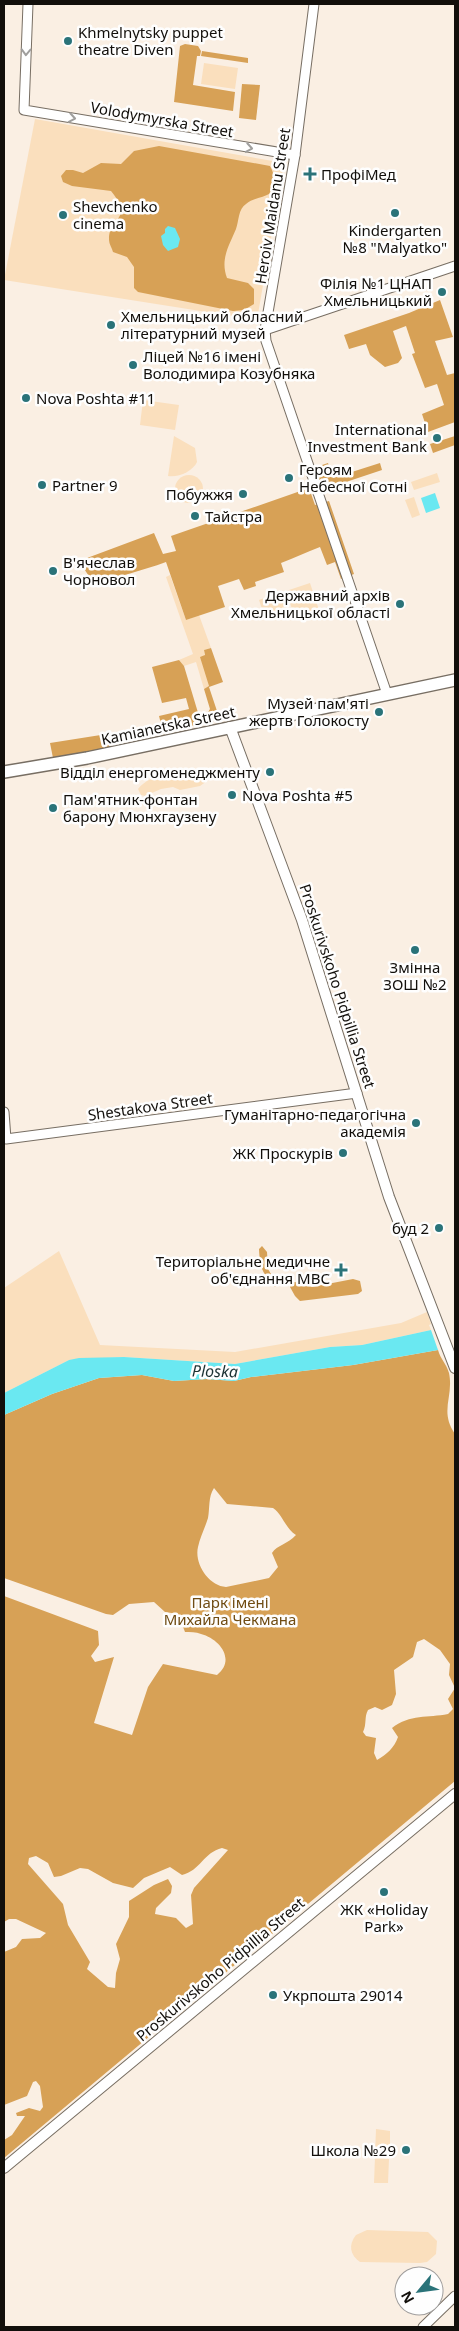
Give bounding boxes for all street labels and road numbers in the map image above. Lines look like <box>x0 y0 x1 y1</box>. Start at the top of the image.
street label: Volodymyrska Street <box>89 97 236 142</box>
street label: Heroiv Maidanu Street <box>250 126 294 285</box>
street label: Kamianetska Street <box>99 701 237 749</box>
street label: Proskurivskoho Pidpillia Street <box>295 881 381 1091</box>
street label: Shestakova Street <box>86 1087 214 1125</box>
street label: Proskurivskoho Pidpillia Street <box>132 1892 309 2045</box>

